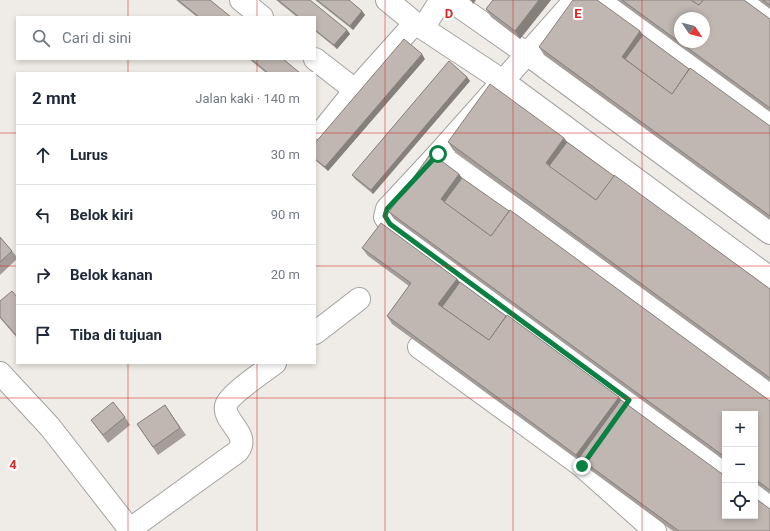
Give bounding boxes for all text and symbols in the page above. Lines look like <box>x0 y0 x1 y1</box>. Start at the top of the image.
text: D <box>445 6 453 21</box>
text: E <box>574 6 582 21</box>
north arrow <box>674 12 710 48</box>
search box <box>16 16 316 60</box>
icon: search <box>30 27 52 49</box>
text: Cari di sini <box>62 29 132 47</box>
text: 2 mnt <box>32 88 76 108</box>
text: Jalan kaki · 140 m <box>195 91 300 106</box>
icon: ahead <box>32 144 54 166</box>
route start <box>429 145 447 163</box>
text: Lurus <box>70 146 108 164</box>
text: 30 m <box>271 147 300 162</box>
icon: left <box>32 204 54 226</box>
text: Belok kiri <box>70 206 133 224</box>
text: 90 m <box>271 207 300 222</box>
icon: right <box>32 264 54 286</box>
text: Belok kanan <box>70 266 153 284</box>
text: 20 m <box>271 267 300 282</box>
icon: arrive <box>32 324 54 346</box>
text: Tiba di tujuan <box>70 326 162 344</box>
map controls <box>722 411 758 519</box>
button: + <box>722 411 758 447</box>
button: − <box>722 447 758 483</box>
text: 4 <box>9 457 17 472</box>
route end <box>573 457 591 475</box>
button: locate <box>722 483 758 519</box>

